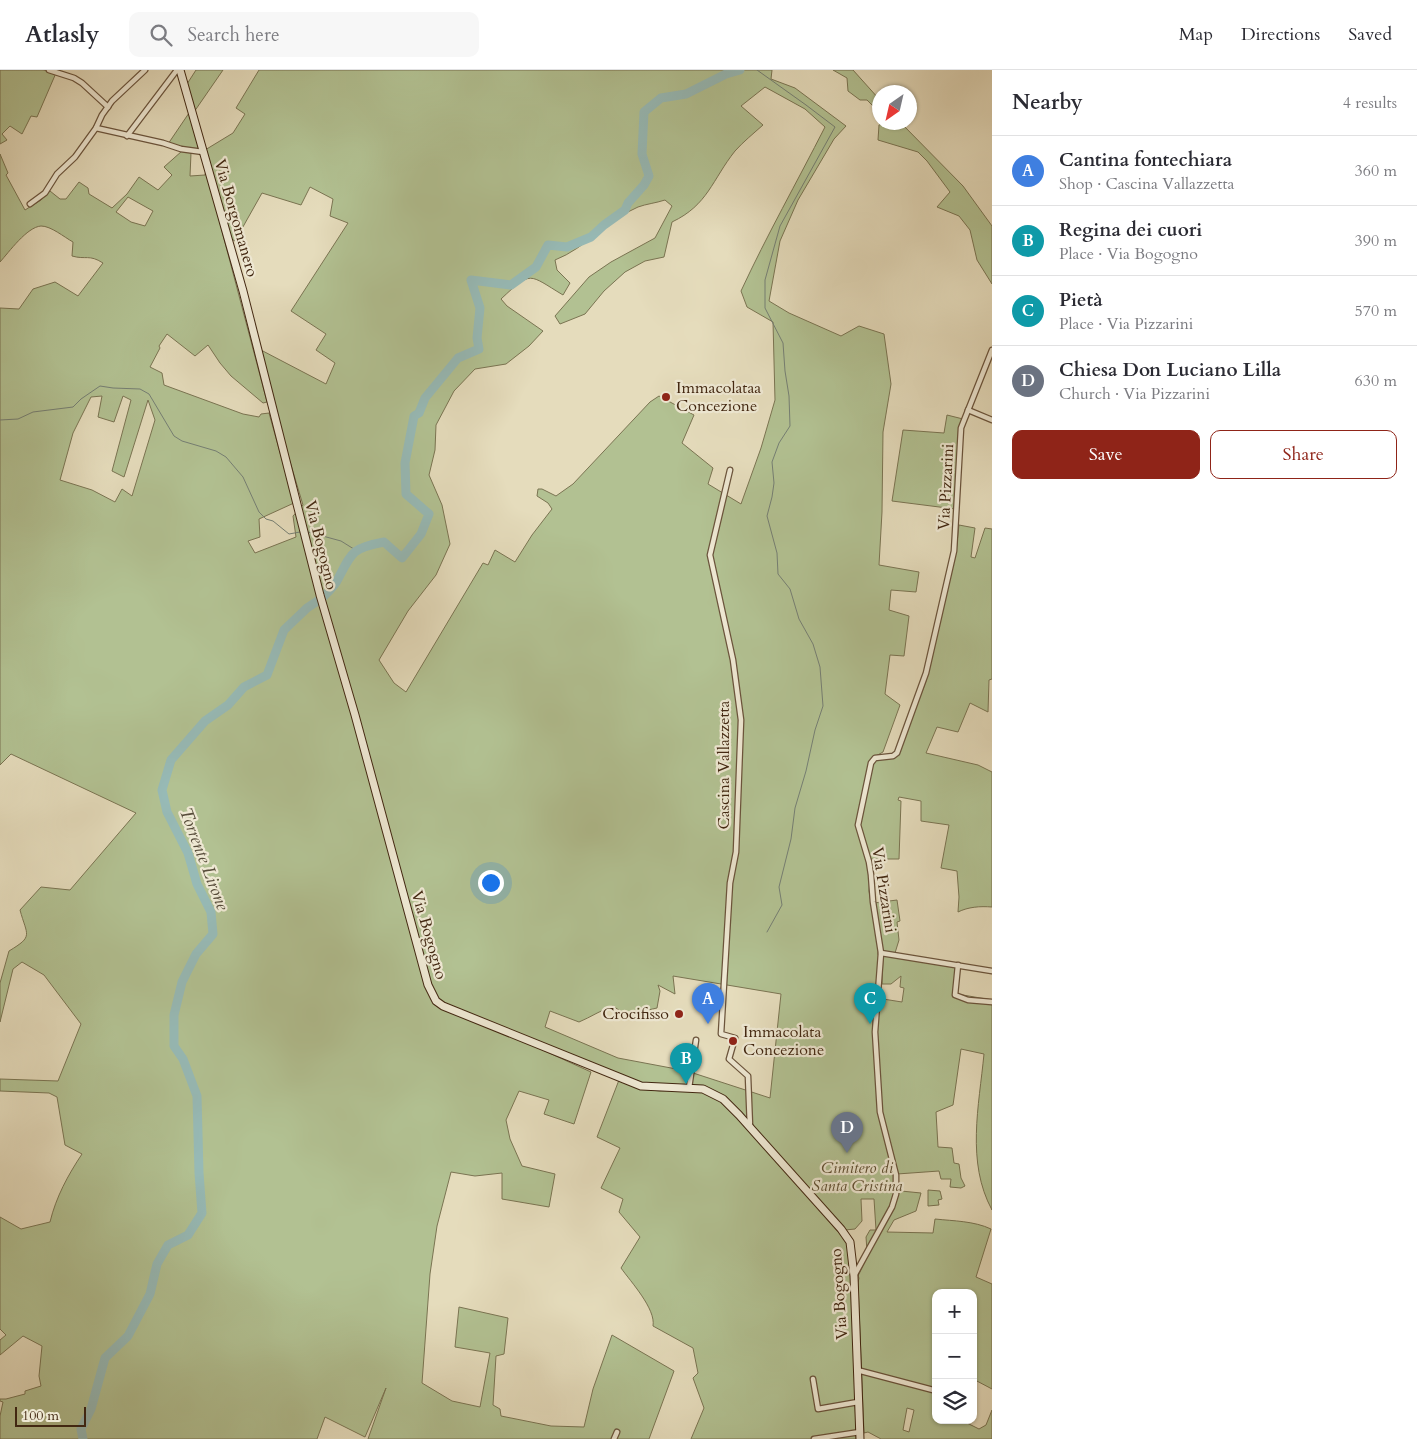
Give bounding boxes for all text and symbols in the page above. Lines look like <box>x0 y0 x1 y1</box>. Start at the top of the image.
search box <box>129 12 479 57</box>
text: Atlasly <box>25 18 99 51</box>
icon: search <box>147 21 175 49</box>
text: Search here <box>187 22 280 48</box>
text: Map <box>1179 22 1213 47</box>
text: Directions <box>1241 22 1320 47</box>
text: Saved <box>1348 22 1392 47</box>
north arrow <box>872 85 917 130</box>
text: Nearby <box>1012 88 1083 117</box>
text: 4 results <box>1343 92 1397 114</box>
text: Cantina fontechiara <box>1059 147 1232 173</box>
street label: Via Borgomanero <box>209 156 263 280</box>
text: A <box>1022 160 1034 182</box>
text: 360 m <box>1355 160 1397 182</box>
text: Shop · Cascina Vallazzetta <box>1059 173 1235 195</box>
text: Regina dei cuori <box>1059 217 1202 243</box>
text: B <box>1022 230 1034 252</box>
text: 390 m <box>1355 230 1397 252</box>
text: Place · Via Bogogno <box>1059 243 1198 265</box>
text: Pietà <box>1059 287 1103 313</box>
text: C <box>1022 300 1034 322</box>
text: 570 m <box>1355 300 1397 322</box>
text: Place · Via Pizzarini <box>1059 313 1193 335</box>
text: Chiesa Don Luciano Lilla <box>1059 357 1281 383</box>
text: D <box>1021 370 1035 392</box>
text: 630 m <box>1355 370 1397 392</box>
place label: Immacolataa Concezione <box>676 377 761 417</box>
text: Church · Via Pizzarini <box>1059 383 1210 405</box>
marker: Immacolataa Concezione <box>660 391 672 403</box>
button: Save <box>1012 430 1200 479</box>
button: Share <box>1210 430 1397 479</box>
street label: Via Pizzarini <box>933 443 959 531</box>
street label: Via Bogogno <box>299 498 343 592</box>
street label: Cascina Vallazzetta <box>713 700 735 829</box>
water label: Torrente Lirone <box>173 804 235 915</box>
street label: Via Pizzarini <box>866 846 902 935</box>
your location <box>478 870 504 896</box>
street label: Via Bogogno <box>406 888 452 982</box>
pin: A <box>692 983 724 1024</box>
pin: C <box>854 983 886 1024</box>
place label: Crocifisso <box>602 1003 669 1025</box>
marker: Crocifisso <box>673 1008 685 1020</box>
place label: Immacolata Concezione <box>743 1021 824 1061</box>
marker: Immacolata Concezione <box>727 1035 739 1047</box>
pin: B <box>670 1043 702 1084</box>
pin: D <box>831 1112 863 1153</box>
park label: Cimitero di Santa Cristina <box>812 1157 902 1197</box>
street label: Via Bogogno <box>825 1247 853 1340</box>
map controls <box>932 1289 977 1424</box>
button: + <box>932 1289 977 1334</box>
button: − <box>932 1334 977 1379</box>
button: layers <box>932 1379 977 1424</box>
scale bar <box>15 1404 86 1427</box>
text: 100 m <box>22 1406 59 1425</box>

